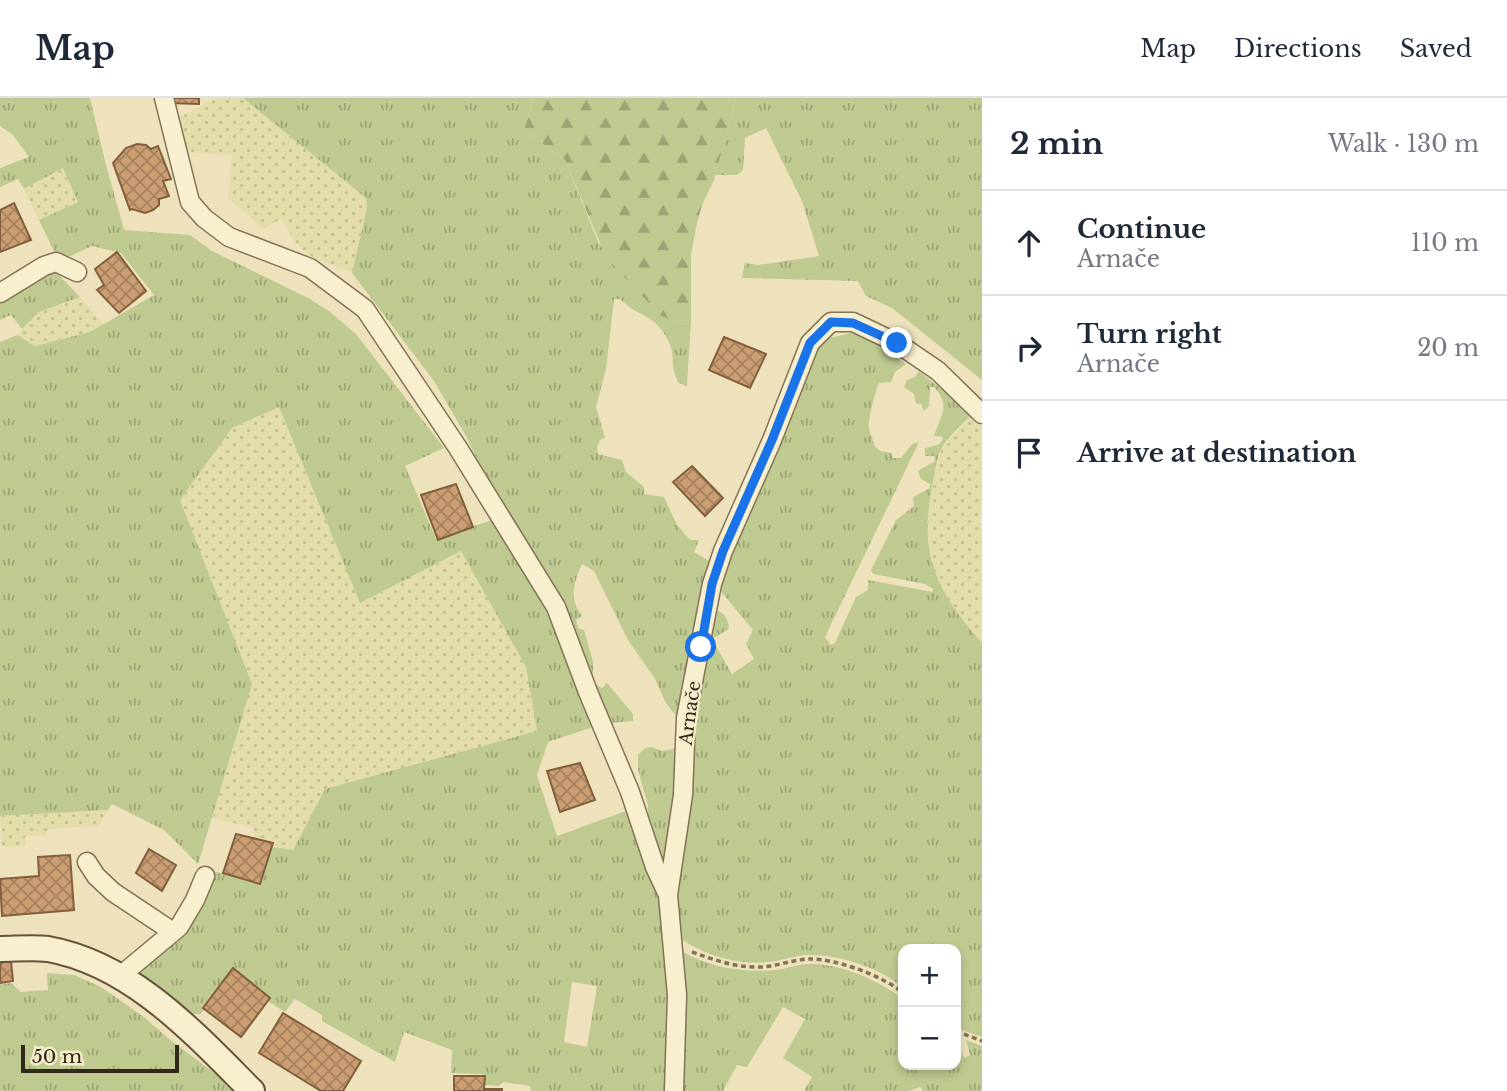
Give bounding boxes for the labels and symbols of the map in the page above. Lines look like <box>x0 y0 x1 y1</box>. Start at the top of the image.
route end <box>881 327 912 358</box>
route start <box>685 631 716 662</box>
street label: Arnače <box>674 679 705 748</box>
scale bar <box>21 1042 178 1074</box>

